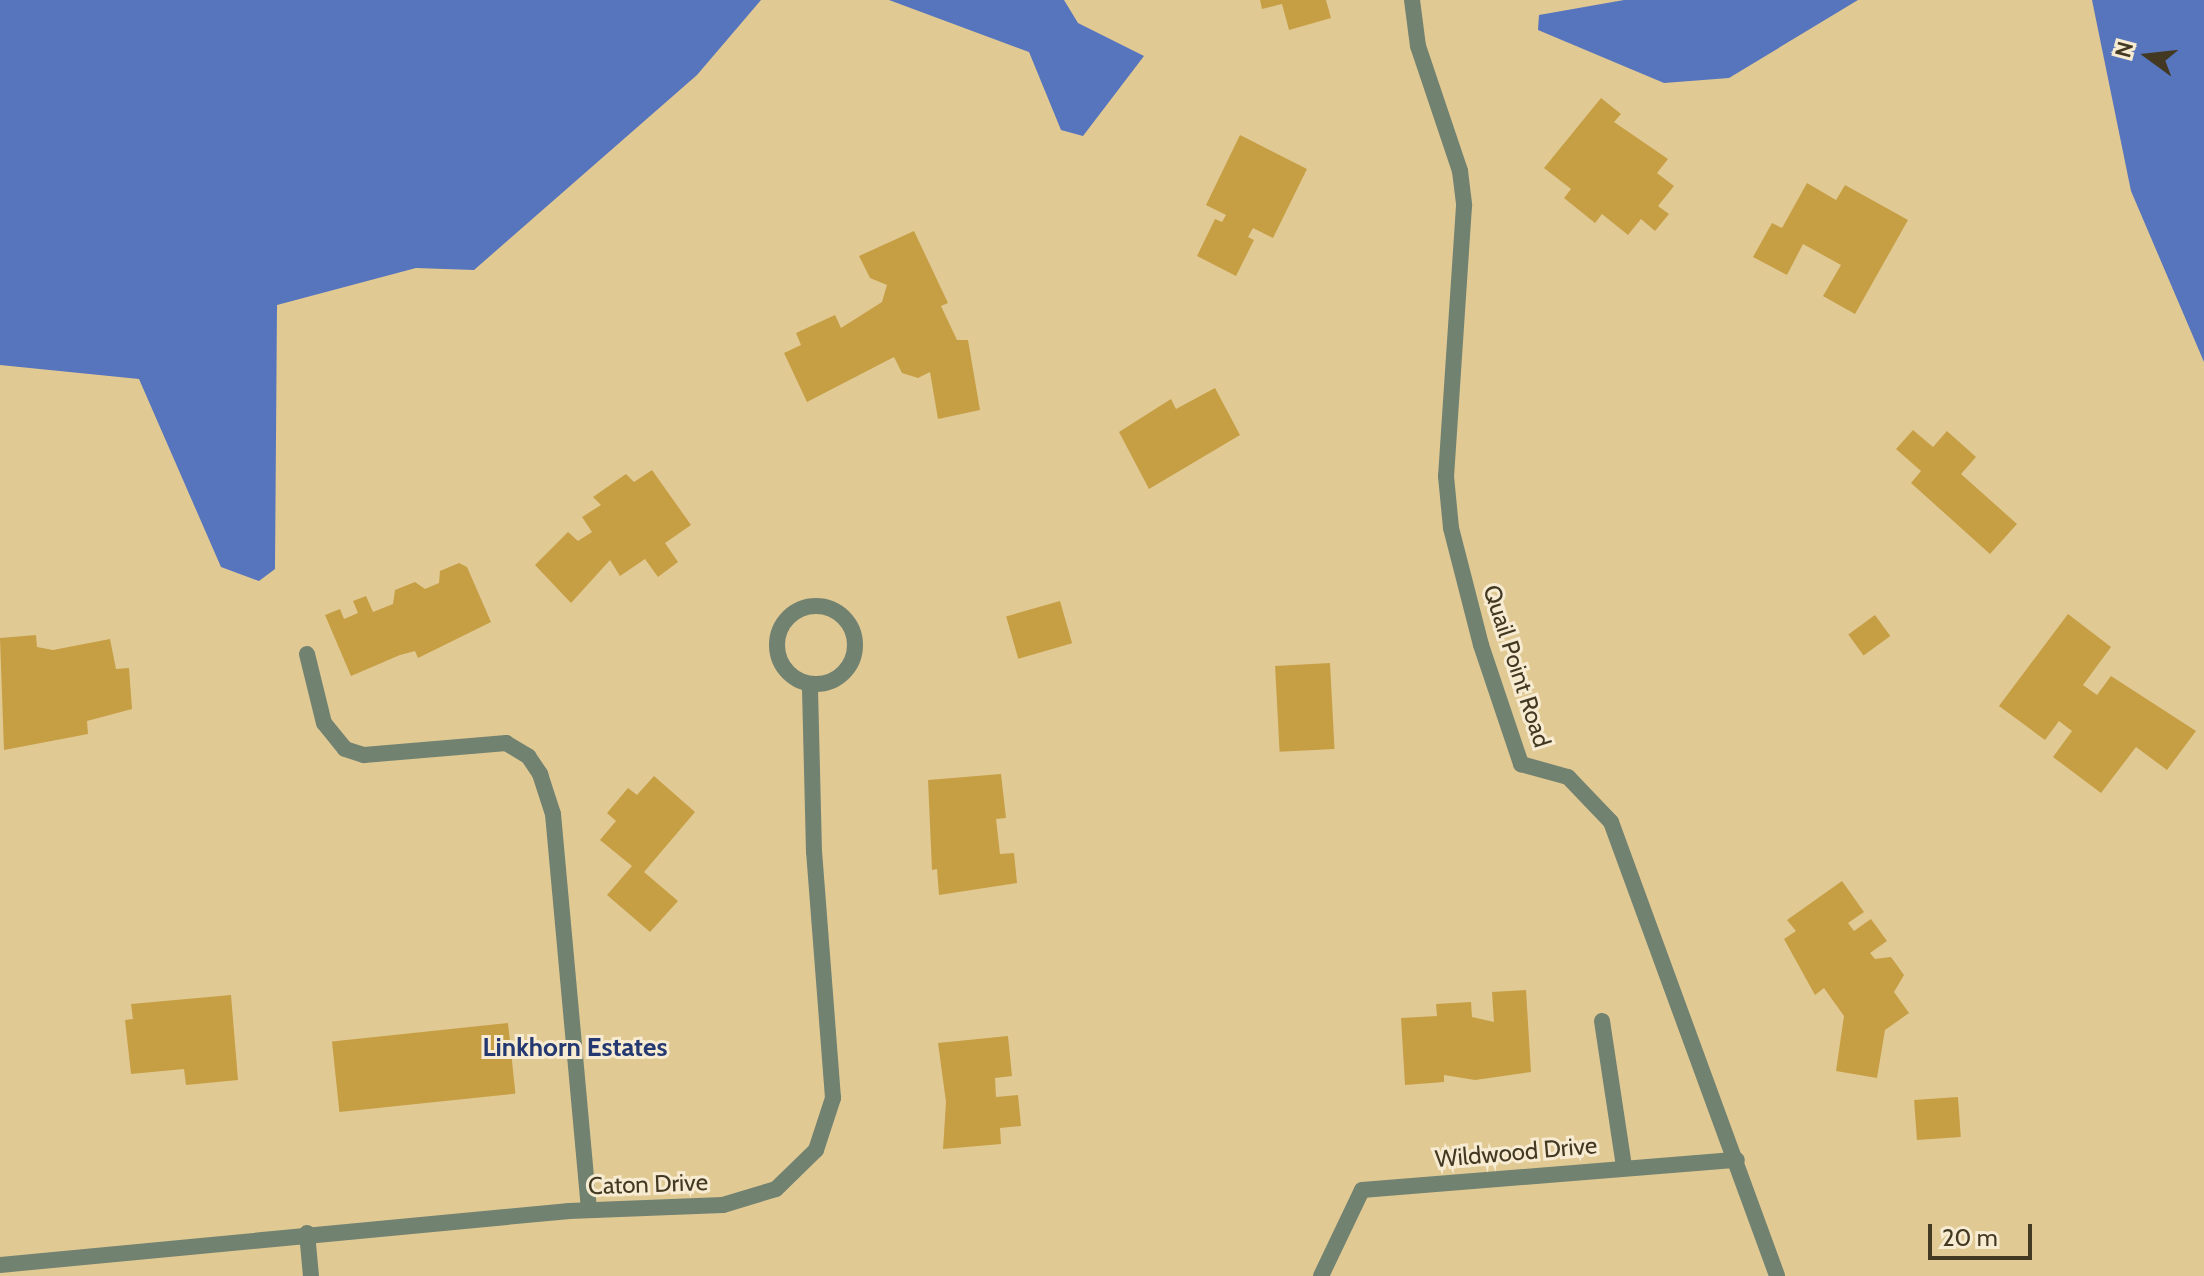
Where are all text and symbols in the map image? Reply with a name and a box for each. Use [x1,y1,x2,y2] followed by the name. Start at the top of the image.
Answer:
[2108,16,2188,96] north arrow
[2109,39,2139,61] text: N
[1477,581,1557,751] street label: Quail Point Road
[483,1032,667,1064] district label: Linkhorn Estates
[1434,1131,1598,1173] street label: Wildwood Drive
[588,1168,708,1200] street label: Caton Drive
[1932,1208,2036,1258] scale bar
[1942,1223,1998,1252] text: 20 m

